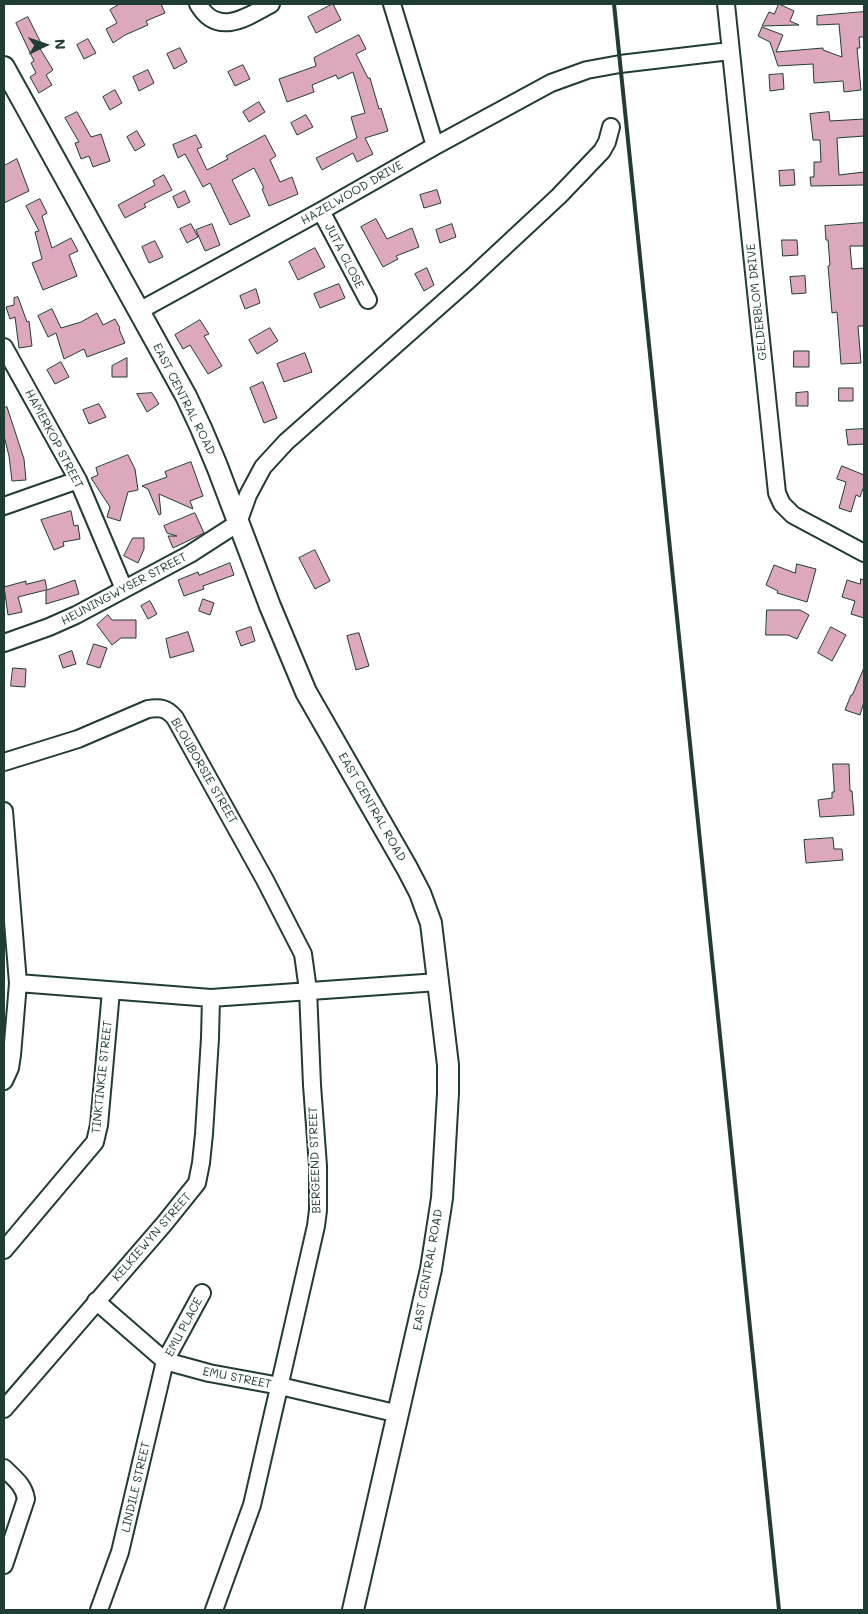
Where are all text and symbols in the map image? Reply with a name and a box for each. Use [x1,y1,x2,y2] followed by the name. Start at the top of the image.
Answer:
[20,20,70,70] north arrow
[51,38,70,50] text: N
[298,158,406,228] street label: HAZELWOOD DRIVE
[321,221,367,291] street label: JUTA CLOSE
[744,243,770,361] street label: GELDERBLOM DRIVE
[150,341,218,457] street label: EAST CENTRAL ROAD
[22,387,86,491] street label: HAMERKOP STREET
[59,550,189,628] street label: HEUNINGWYSER STREET
[168,715,240,827] street label: BLOUBORSIE STREET
[335,750,409,864] street label: EAST CENTRAL ROAD
[89,1020,115,1134] street label: TINKTINKIE STREET
[306,1106,324,1214] street label: BERGEEND STREET
[110,1190,194,1284] street label: KELKIEWYN STREET
[410,1208,446,1332] street label: EAST CENTRAL ROAD
[162,1295,206,1359] street label: EMU PLACE
[201,1364,273,1392] street label: EMU STREET
[119,1440,153,1534] street label: LINDILE STREET

